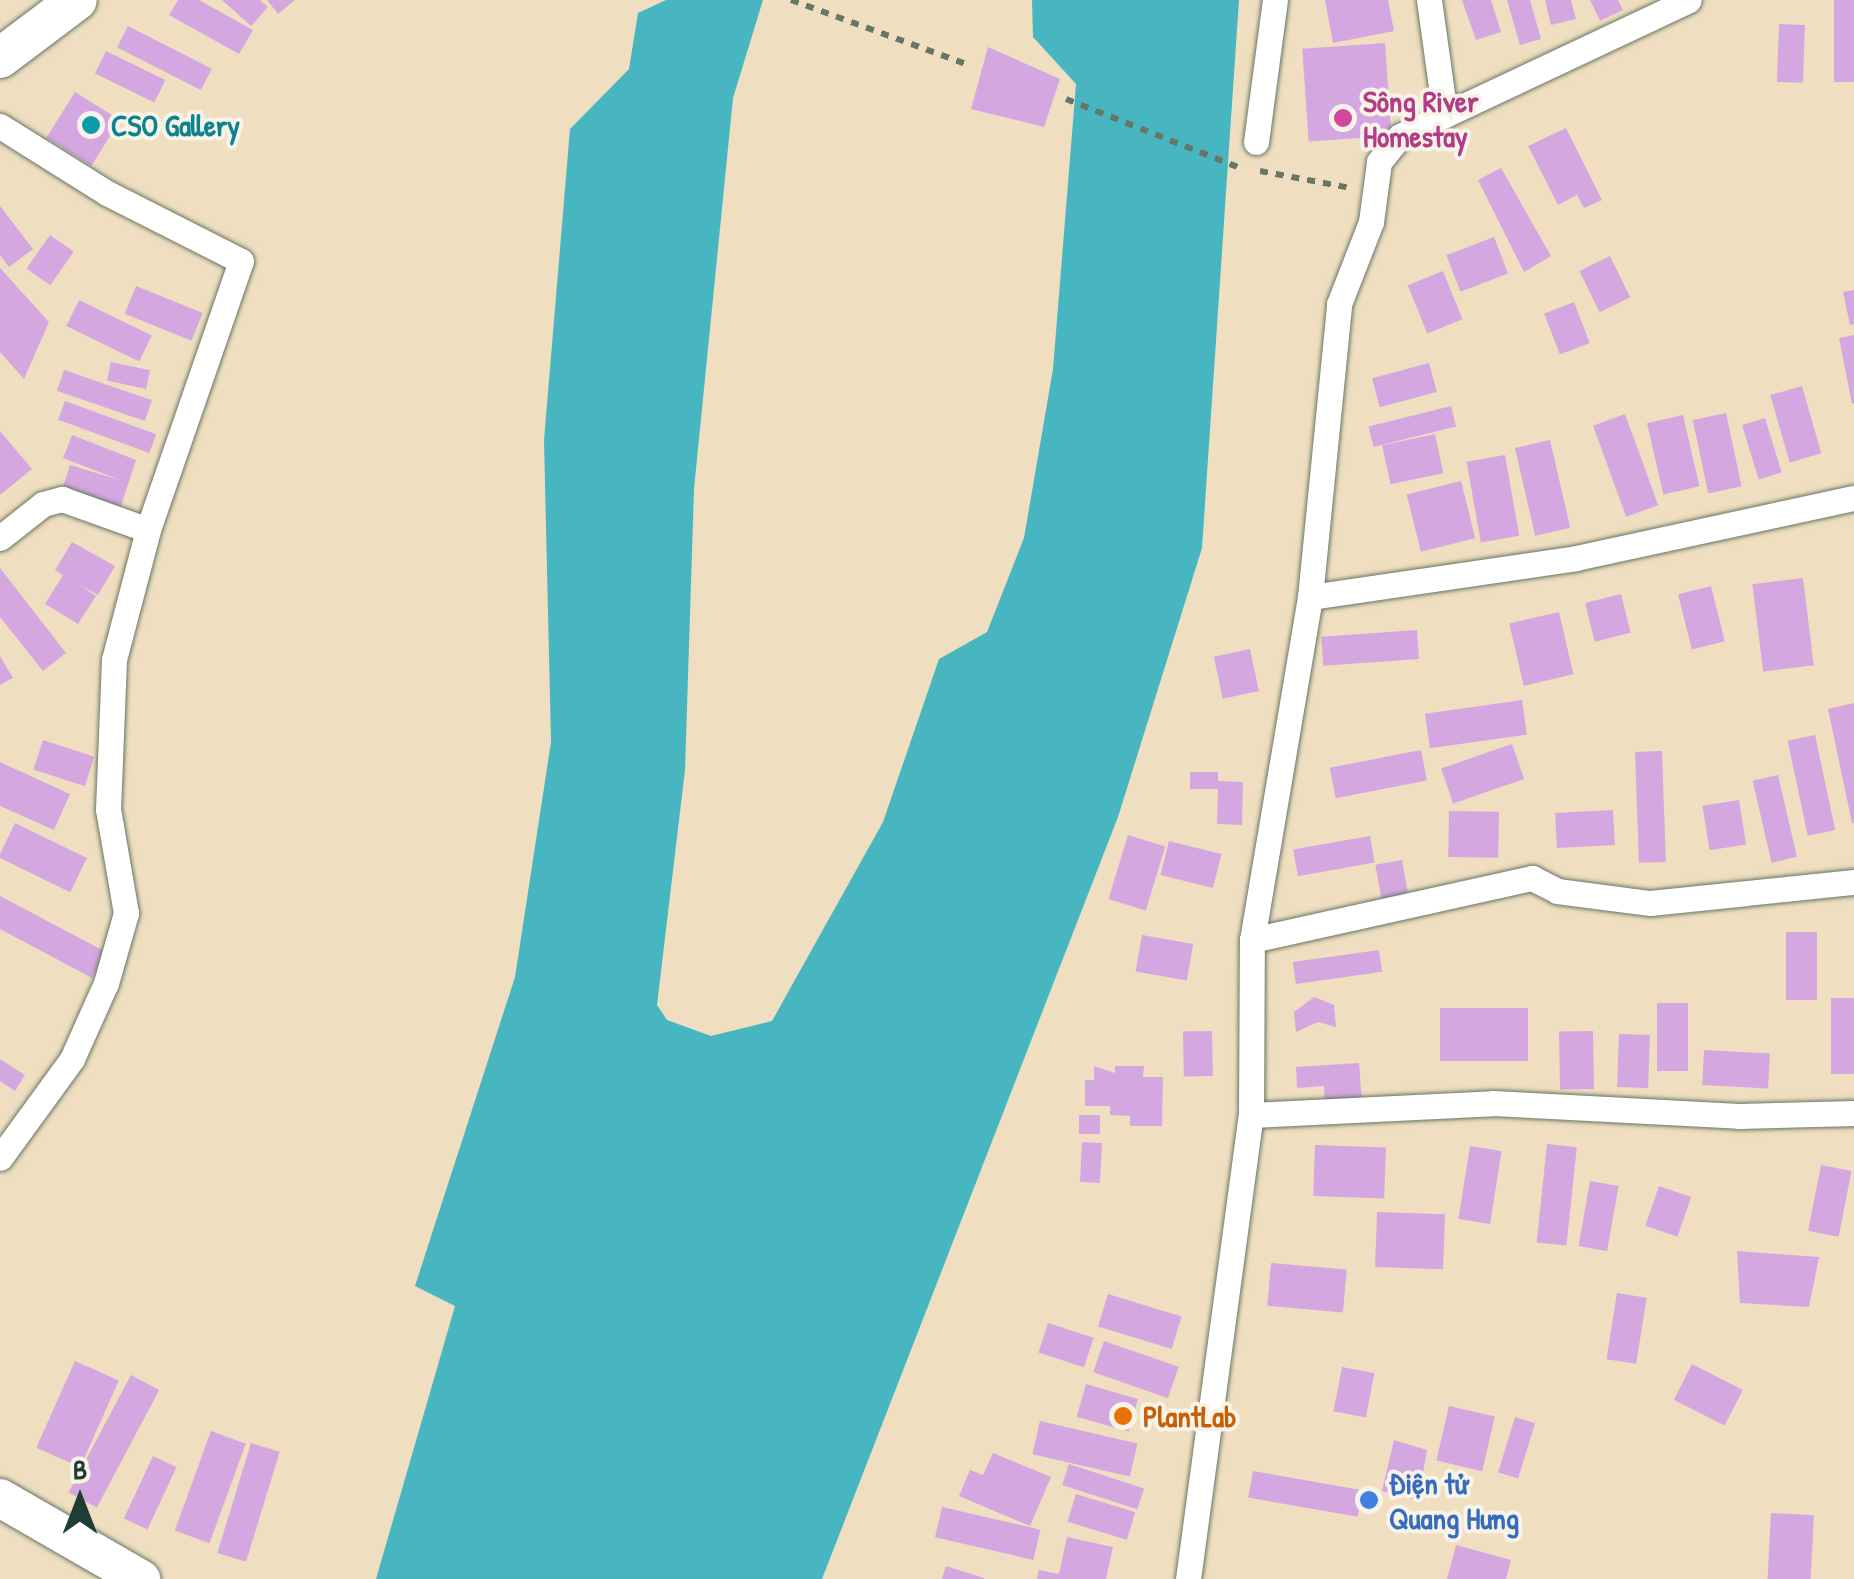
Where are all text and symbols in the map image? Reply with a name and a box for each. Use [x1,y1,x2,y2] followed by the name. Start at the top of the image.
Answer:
[1363,83,1478,154] place label: Sông River Homestay
[111,107,240,143] place label: CSO Gallery
[1332,107,1354,129] marker: Sông River Homestay
[80,114,102,136] marker: CSO Gallery
[1143,1398,1236,1434] place label: PlantLab
[1112,1405,1134,1427] marker: PlantLab
[30,1449,130,1549] north arrow
[73,1450,87,1488] text: B
[1389,1465,1519,1536] place label: Điện tử Quang Hưng
[1358,1489,1380,1511] marker: Điện tử Quang Hưng

